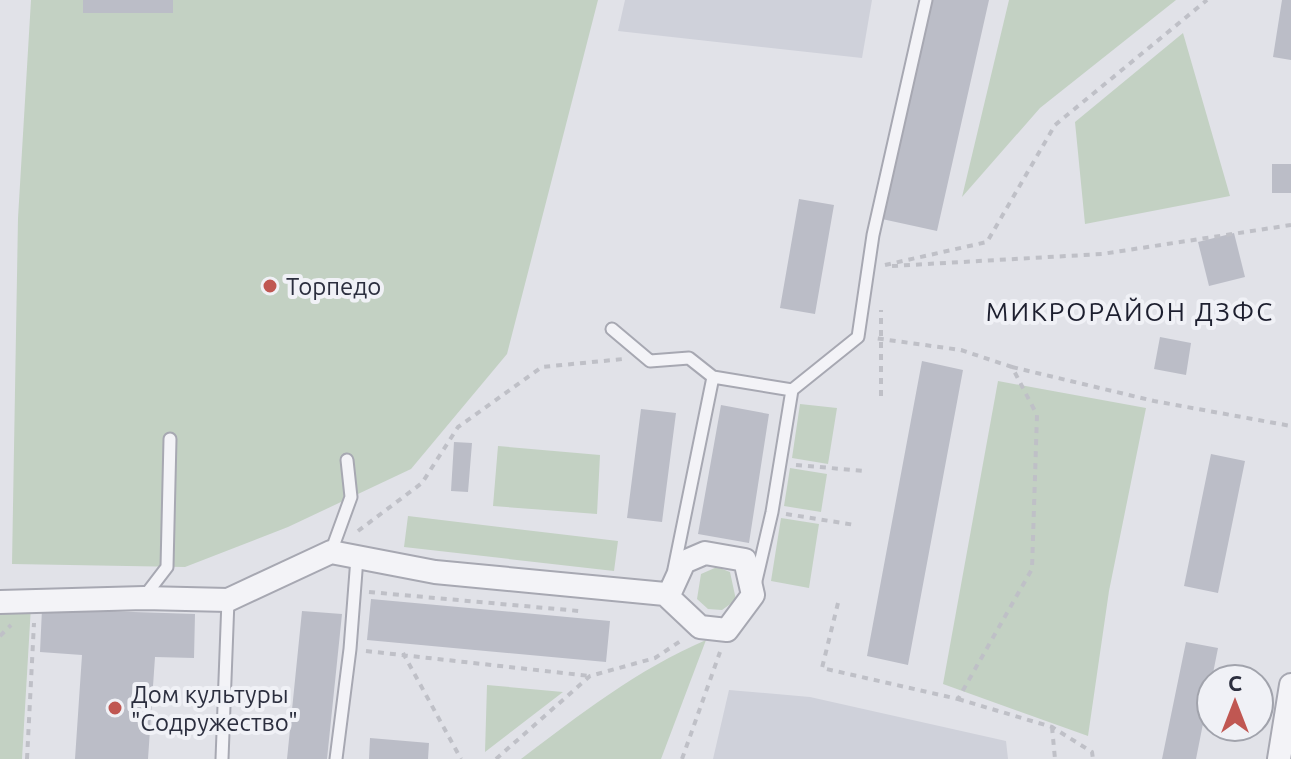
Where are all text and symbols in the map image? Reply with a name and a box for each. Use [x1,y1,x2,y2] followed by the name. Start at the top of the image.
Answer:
[286,273,381,300] place label: Торпедо
[261,277,279,295] marker: Торпедо
[986,297,1274,326] district label: МИКРОРАЙОН ДЗФС
[1195,663,1275,743] north arrow
[1228,670,1242,695] text: С
[131,681,298,736] place label: Дом культуры "Содружество"
[106,699,124,717] marker: Дом культуры "Содружество"

